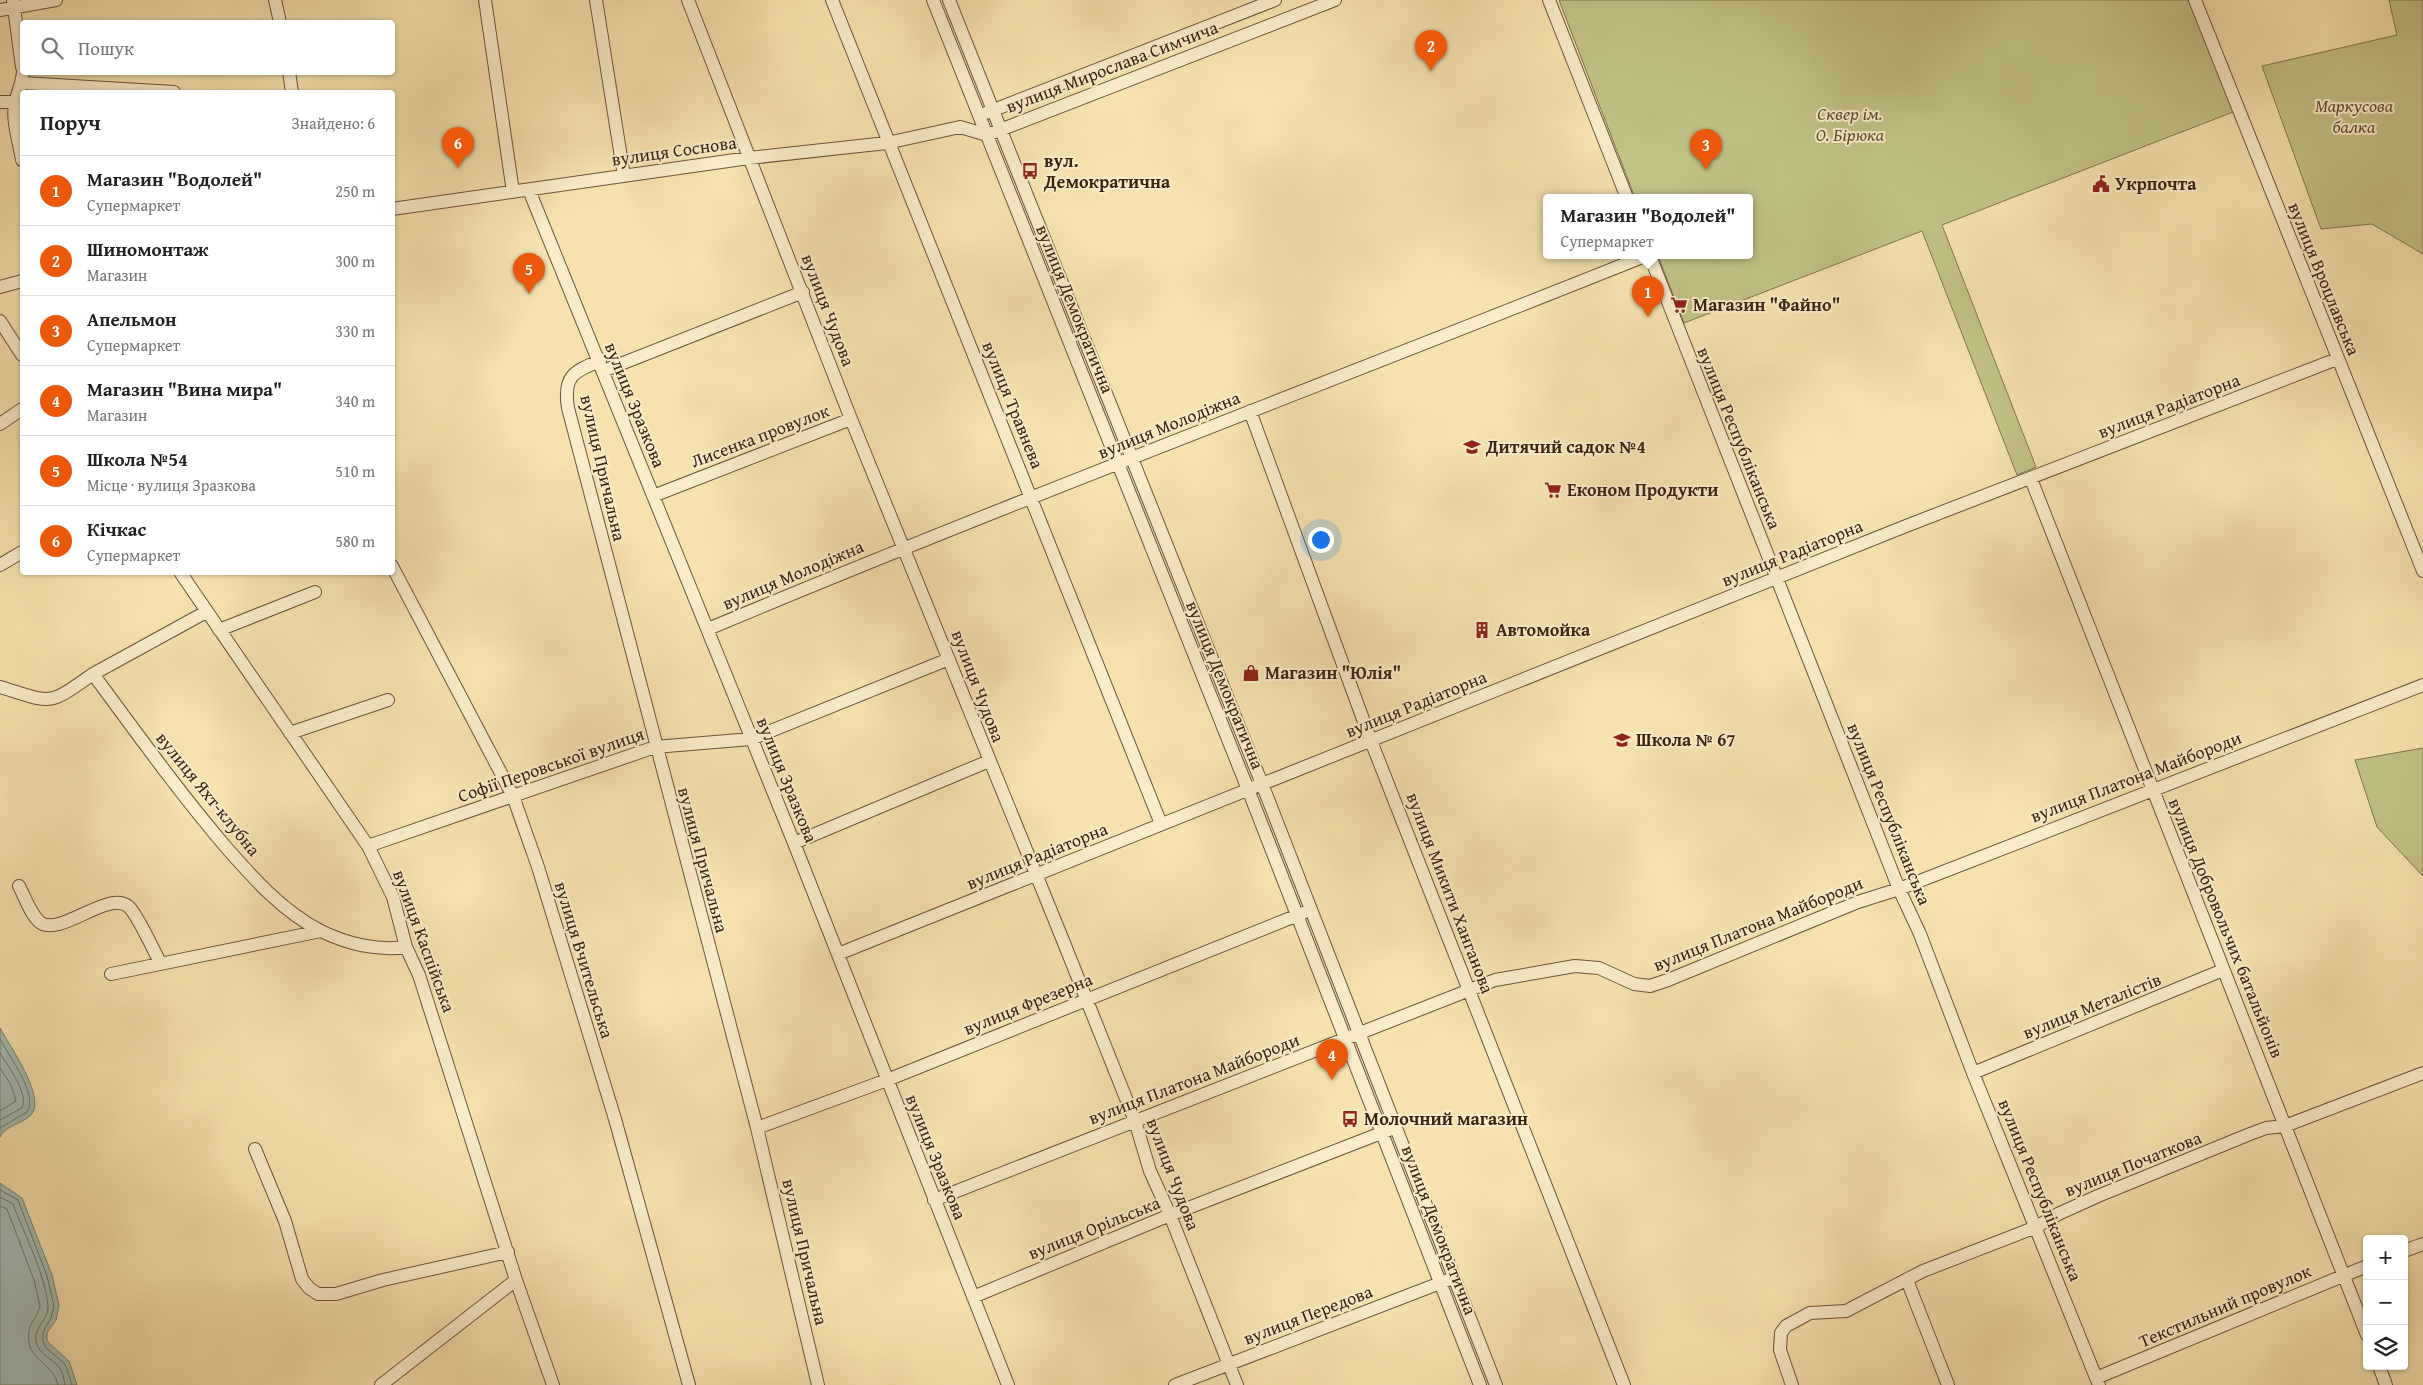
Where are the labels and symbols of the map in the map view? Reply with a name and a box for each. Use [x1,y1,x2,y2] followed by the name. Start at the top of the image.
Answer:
[1002,13,1222,120] street label: вулиця Мирослава Симчича
[1415,30,1447,71] pin: 2
[2315,92,2394,140] park label: Маркусова балка
[1816,100,1885,148] park label: Сквер ім. О. Бірюка
[442,127,474,168] pin: 6
[610,128,739,173] street label: вулиця Соснова
[1690,129,1722,170] pin: 3
[1043,147,1171,195] place label: вул. Демократична
[1020,161,1040,181] bus stop icon: вул. Демократична
[2115,170,2197,197] place label: Укрпочта
[2091,174,2111,194] public building icon: Укрпочта
[2281,198,2368,360] street label: вулиця Вроцлавська
[1029,220,1122,398] street label: вулиця Демократична
[795,250,862,370] street label: вулиця Чудова
[513,253,545,294] pin: 5
[1632,276,1664,317] pin: 1
[1693,291,1840,318] place label: Магазин "Файно"
[1669,295,1689,315] supermarket icon: Магазин "Файно"
[976,337,1051,473] street label: вулиця Травнева
[598,338,673,472] street label: вулиця Зразкова
[1691,343,1789,533] street label: вулиця Республіканська
[2094,366,2244,445] street label: вулиця Радіаторна
[1094,384,1244,465] street label: вулиця Молодіжна
[574,392,634,544] street label: вулиця Причальна
[687,396,834,474] street label: Лисенка провулок
[1485,433,1646,460] place label: Дитячий садок №4
[1462,437,1482,457] school or university icon: Дитячий садок №4
[1567,476,1718,503] place label: Економ Продукти
[1543,480,1563,500] supermarket icon: Економ Продукти
[1717,512,1867,593] street label: вулиця Радіаторна
[1308,527,1334,553] your location
[718,532,868,617] street label: вулиця Молодіжна
[1179,596,1272,774] street label: вулиця Демократична
[1496,616,1591,643] place label: Автомойка
[1472,620,1492,640] building icon: Автомойка
[945,626,1012,746] street label: вулиця Чудова
[1265,659,1401,686] place label: Магазин "Юлія"
[1241,663,1261,683] shop icon: Магазин "Юлія"
[1341,663,1491,744] street label: вулиця Радіаторна
[750,713,825,847] street label: вулиця Зразкова
[1841,719,1939,909] street label: вулиця Республіканська
[454,720,648,809] street label: Софії Перовської вулиця
[2026,724,2245,829] street label: вулиця Платона Майбороди
[150,726,267,862] street label: вулиця Яхт-клубна
[1636,726,1736,753] place label: Школа № 67
[1612,730,1632,750] school or university icon: Школа № 67
[671,784,736,936] street label: вулиця Причальна
[1400,788,1501,998] street label: вулиця Микити Ханганова
[2162,794,2291,1062] street label: вулиця Добровольчих батальйонів
[962,815,1112,896] street label: вулиця Радіаторна
[386,866,463,1016] street label: вулиця Каспійська
[1649,869,1867,978] street label: вулиця Платона Майбороди
[548,878,621,1042] street label: вулиця Вчительська
[959,965,1097,1042] street label: вулиця Фрезерна
[2019,965,2165,1046] street label: вулиця Металістів
[1084,1026,1303,1131] street label: вулиця Платона Майбороди
[1316,1039,1348,1080] pin: 4
[899,1090,974,1224] street label: вулиця Зразкова
[1992,1095,2090,1285] street label: вулиця Республіканська
[1364,1105,1528,1132] place label: Молочний магазин
[1340,1109,1360,1129] bus stop icon: Молочний магазин
[1140,1114,1207,1234] street label: вулиця Чудова
[2060,1124,2206,1203] street label: вулиця Початкова
[1395,1141,1484,1319] street label: вулиця Демократична
[776,1176,836,1328] street label: вулиця Причальна
[1024,1189,1164,1266] street label: вулиця Орільська
[2134,1257,2316,1354] street label: Текстильний провулок
[1239,1277,1377,1352] street label: вулиця Передова

